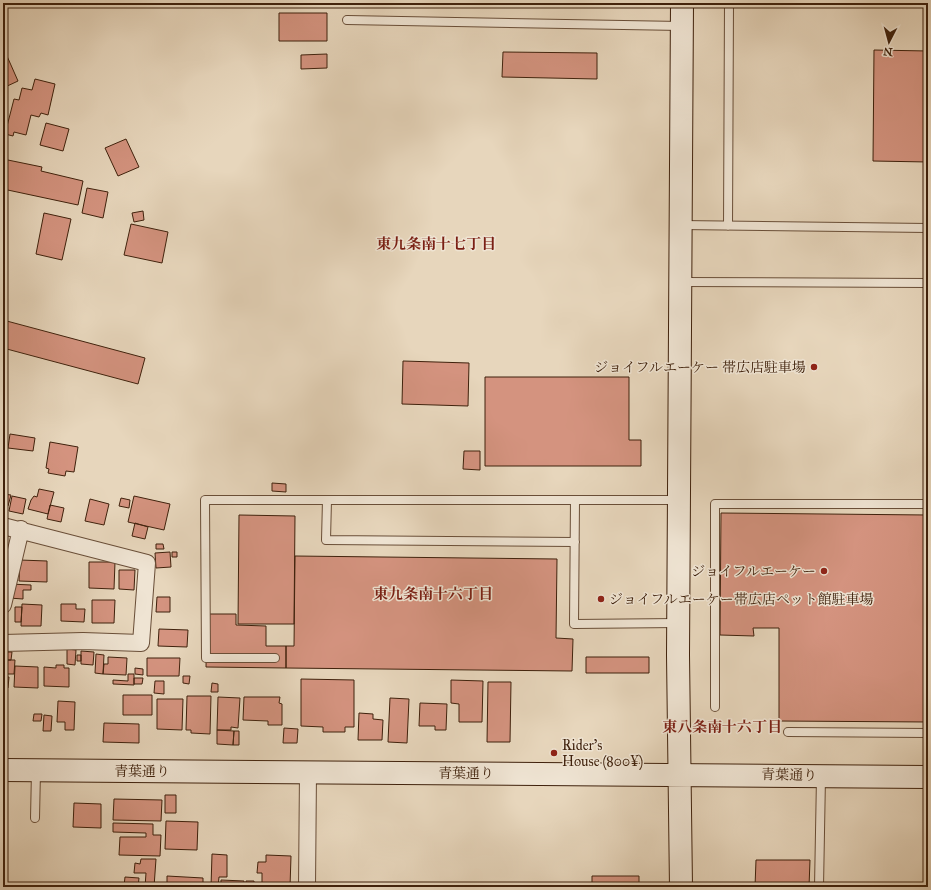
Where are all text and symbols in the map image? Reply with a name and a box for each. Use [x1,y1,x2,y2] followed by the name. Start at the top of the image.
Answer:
[869,22,909,62] north arrow
[882,44,893,58] text: N
[376,235,496,253] district label: 東九条南十七丁目
[594,359,806,376] place label: ジョイフルエーケー 帯広店駐車場
[809,362,819,372] marker: ジョイフルエーケー 帯広店駐車場
[691,563,816,580] place label: ジョイフルエーケー
[819,566,829,576] marker: ジョイフルエーケー
[373,585,493,603] district label: 東九条南十六丁目
[609,591,874,608] place label: ジョイフルエーケー帯広店ペット館駐車場
[596,594,606,604] marker: ジョイフルエーケー帯広店ペット館駐車場
[662,718,782,736] district label: 東八条南十六丁目
[562,737,643,771] place label: Rider’s House (800¥)
[549,748,559,758] marker: Rider’s House (800¥)
[114,763,170,780] street label: 青葉通り
[438,765,494,782] street label: 青葉通り
[761,766,817,784] street label: 青葉通り

